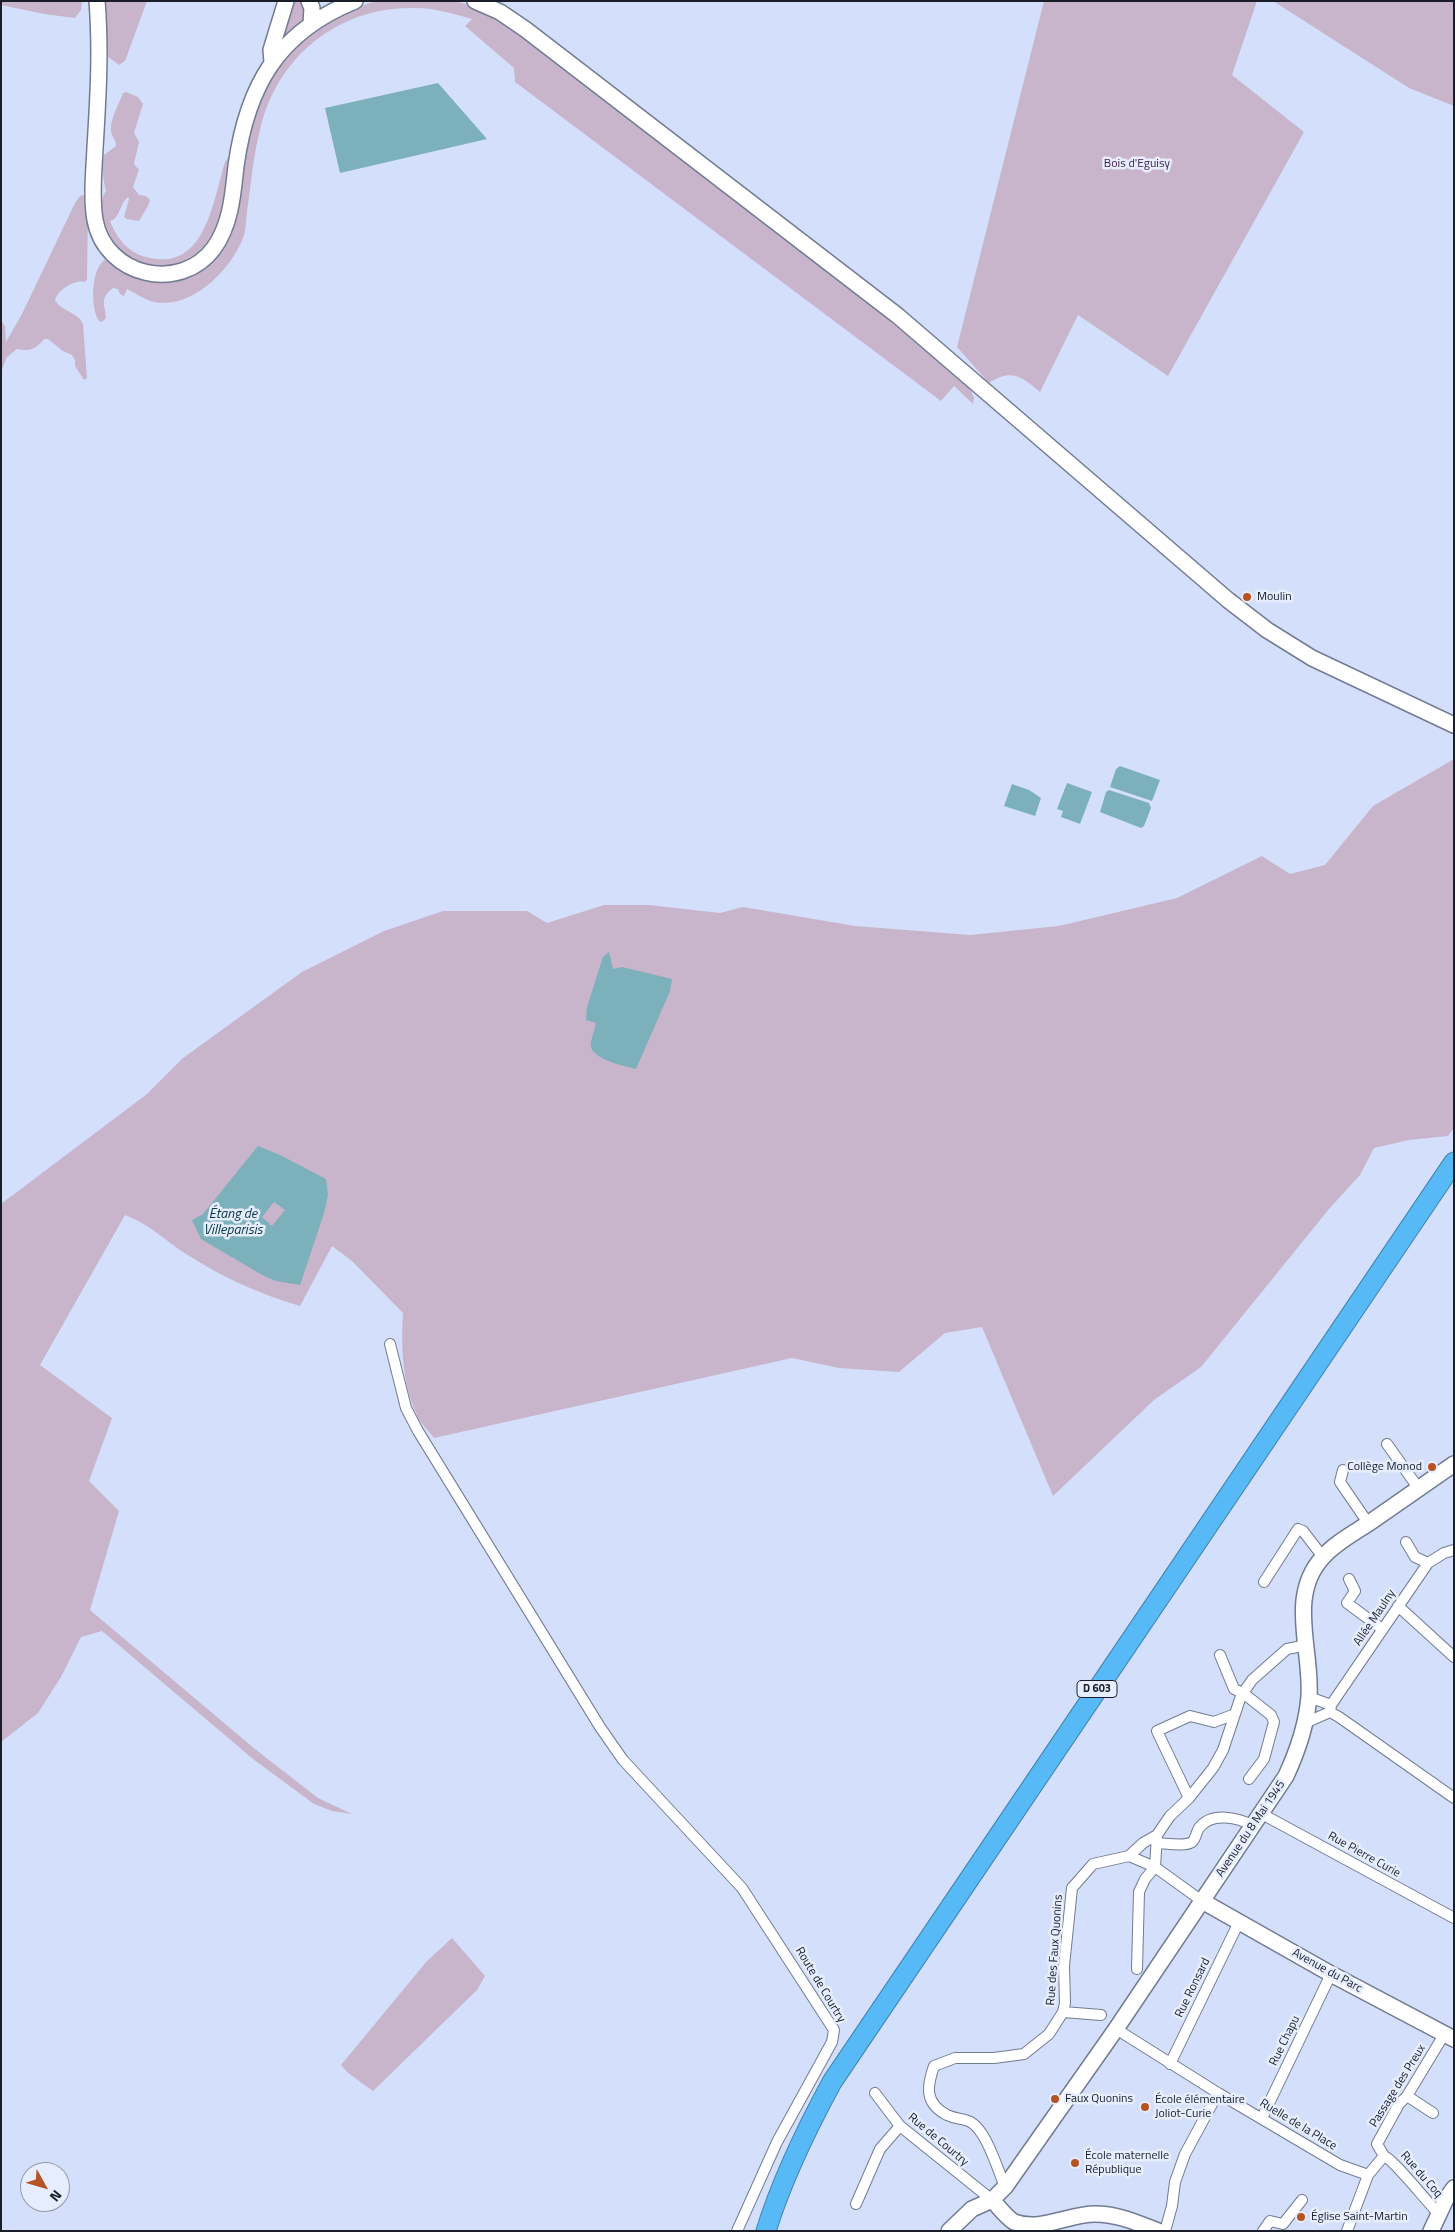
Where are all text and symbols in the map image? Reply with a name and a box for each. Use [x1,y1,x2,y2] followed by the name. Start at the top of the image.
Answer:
[1104,157,1170,171] park label: Bois d'Eguisy
[1257,590,1292,604] place label: Moulin
[1241,591,1253,603] marker: Moulin
[203,1207,263,1240] water label: Étang de Villeparisis
[1347,1460,1422,1474] place label: Collège Monod
[1426,1461,1438,1473] marker: Collège Monod
[1351,1587,1399,1649] street label: Allée Maulny
[1077,1680,1117,1698] road number: D 603
[1213,1778,1289,1880] street label: Avenue du 8 Mai 1945
[1325,1829,1403,1881] street label: Rue Pierre Curie
[1044,1894,1066,2006] street label: Rue des Faux Quonins
[792,1945,848,2025] street label: Route de Courtry
[1289,1946,1365,1996] street label: Avenue du Parc
[1172,1956,1214,2020] street label: Rue Ronsard
[1267,2014,1303,2068] street label: Rue Chapu
[1367,2042,1429,2130] street label: Passage des Preux
[1065,2092,1133,2106] place label: Faux Quonins
[1049,2093,1061,2105] marker: Faux Quonins
[1155,2093,1245,2121] place label: École élémentaire Joliot-Curie
[1257,2096,1339,2154] street label: Ruelle de la Place
[1139,2101,1151,2113] marker: École élémentaire Joliot-Curie
[905,2110,971,2170] street label: Rue de Courtry
[1085,2149,1169,2177] place label: École maternelle République
[1397,2149,1445,2201] street label: Rue du Coq
[1069,2157,1081,2169] marker: École maternelle République
[20,2162,70,2212] north arrow
[45,2186,67,2206] text: N
[1311,2210,1408,2224] place label: Église Saint-Martin
[1295,2211,1307,2223] marker: Église Saint-Martin

